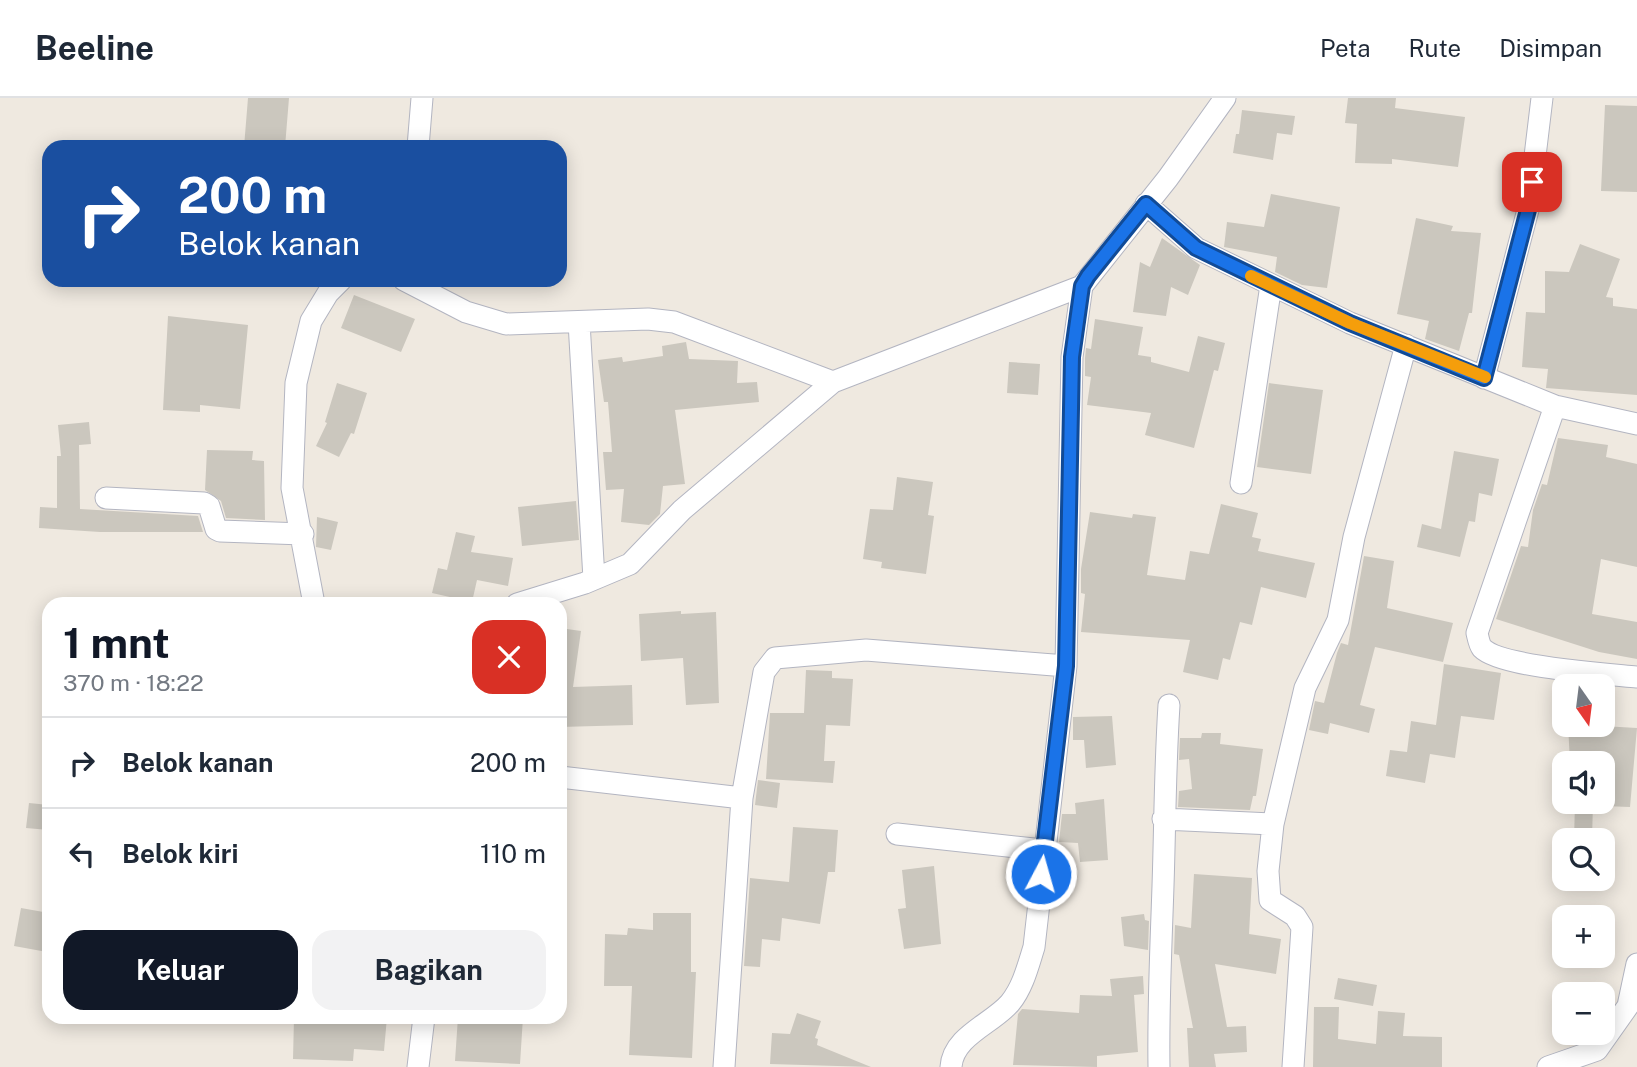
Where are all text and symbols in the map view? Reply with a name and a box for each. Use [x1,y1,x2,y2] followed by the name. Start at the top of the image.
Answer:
[35,29,154,67] text: Beeline
[1320,34,1371,62] text: Peta
[1409,34,1461,62] text: Rute
[1499,34,1602,62] text: Disimpan
[1502,152,1562,212] pin
[1513,163,1551,201] icon: arrive
[178,166,327,224] text: 200 m
[63,168,154,259] icon: right
[178,225,360,262] text: Belok kanan
[63,618,170,667] text: 1 mnt
[472,620,546,694] button: close
[63,669,204,696] text: 370 m · 18:22
[1552,674,1615,737] north arrow
[1552,674,1615,1045] map controls
[63,744,101,782] icon: right
[122,747,273,778] text: Belok kanan
[470,747,546,778] text: 200 m
[1552,751,1615,814] button: sound
[1552,828,1615,891] button: search
[63,835,101,873] icon: left
[1004,837,1078,911] position arrow
[122,838,238,869] text: Belok kiri
[480,838,546,869] text: 110 m
[1552,905,1615,968] button: +
[63,930,298,1010] button: Keluar
[312,930,546,1010] button: Bagikan
[1552,982,1615,1045] button: −

